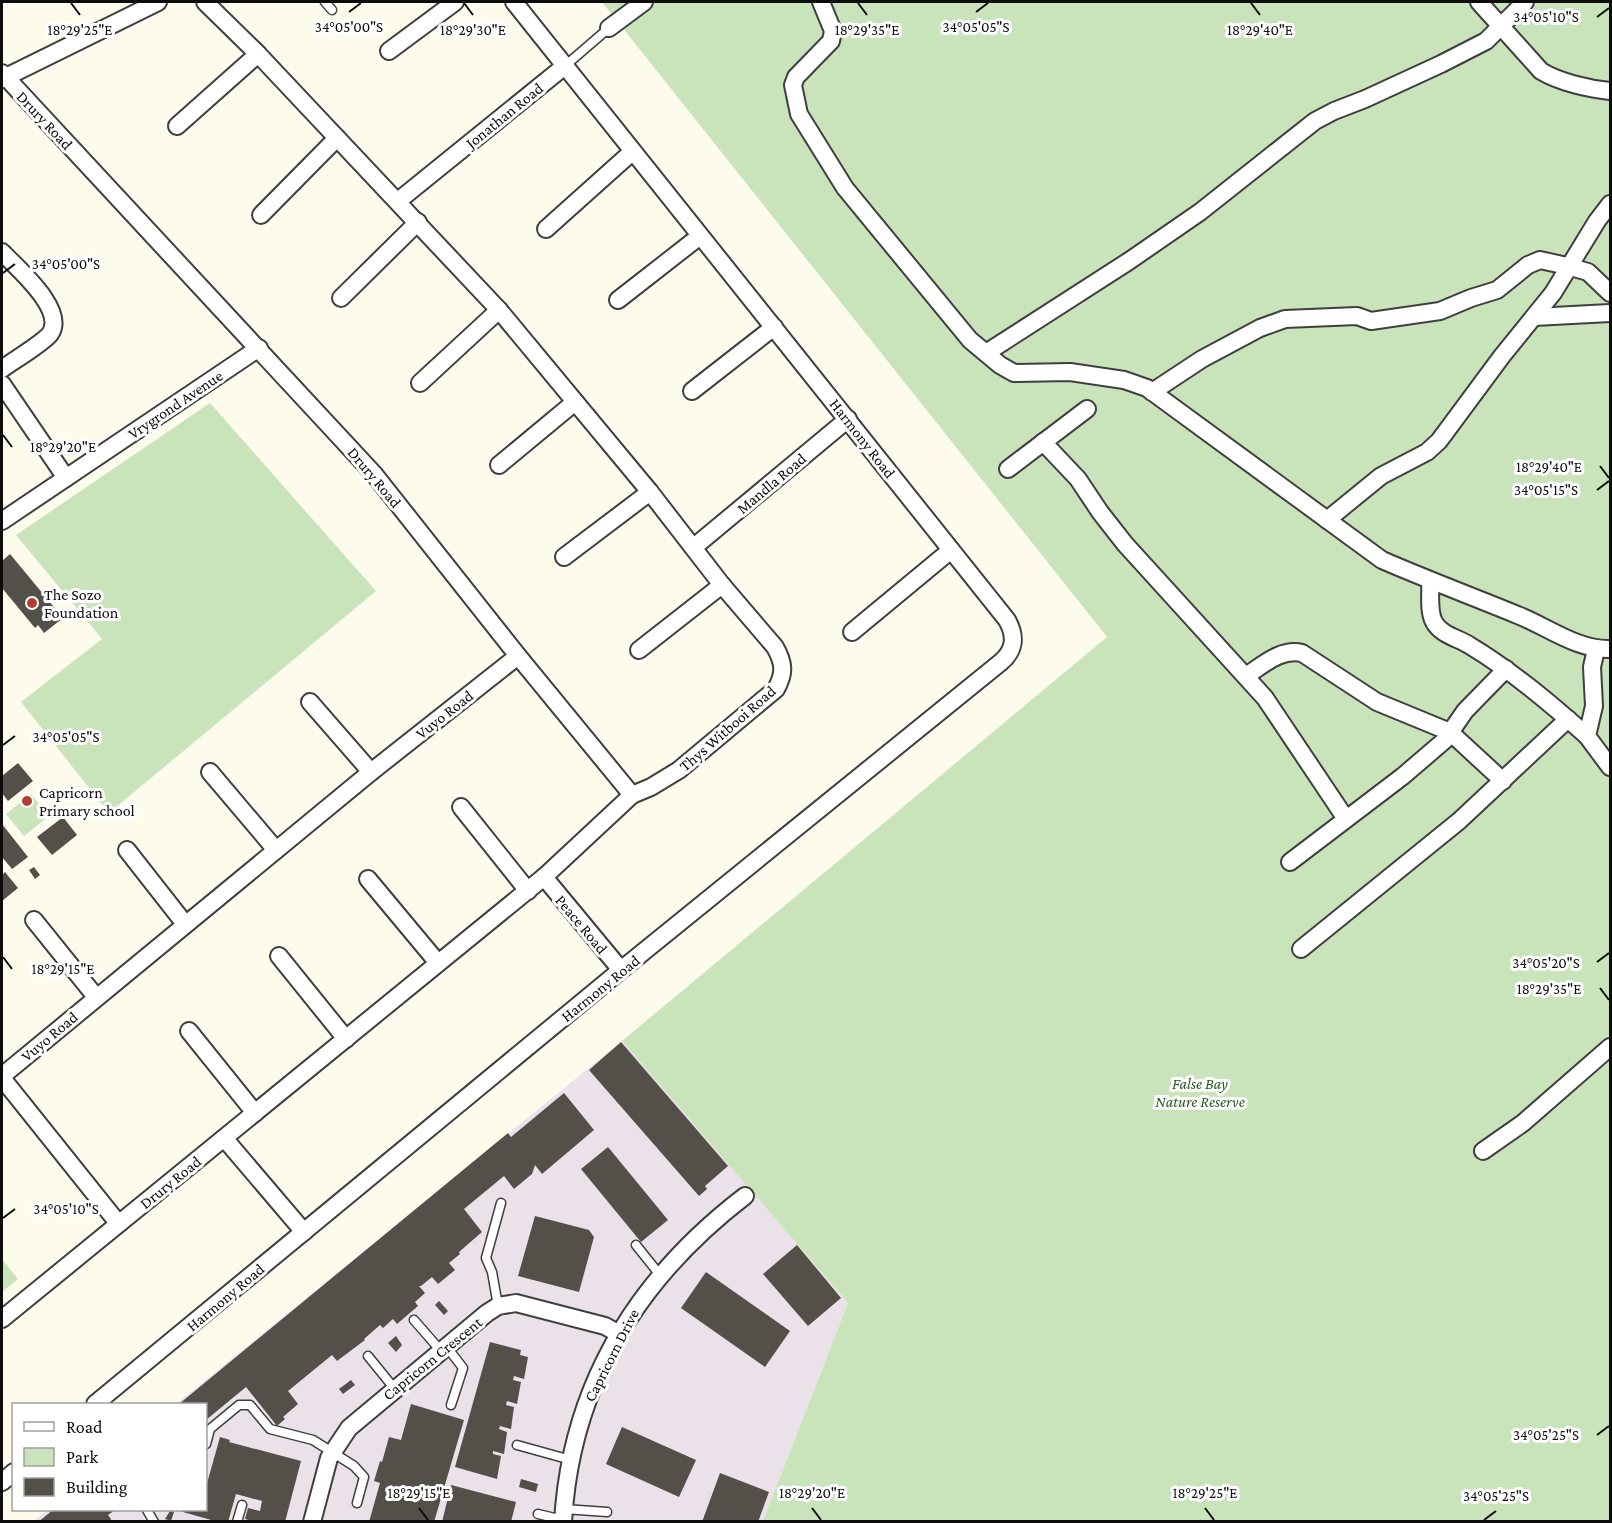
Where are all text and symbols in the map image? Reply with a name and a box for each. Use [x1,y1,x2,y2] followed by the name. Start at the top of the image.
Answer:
[1513,9,1579,25] text: 34°05'10"S
[315,19,383,35] text: 34°05'00"S
[942,19,1010,35] text: 34°05'05"S
[48,22,112,38] text: 18°29'25"E
[440,22,506,38] text: 18°29'30"E
[835,22,899,38] text: 18°29'35"E
[1227,22,1293,38] text: 18°29'40"E
[461,79,547,154] street label: Jonathan Road
[13,88,76,154] street label: Drury Road
[32,256,100,272] text: 34°05'00"S
[125,367,226,443] street label: Vrygrond Avenue
[826,395,899,482] street label: Harmony Road
[30,439,96,455] text: 18°29'20"E
[344,444,405,512] street label: Drury Road
[733,449,810,517] street label: Mandla Road
[1516,459,1582,475] text: 18°29'40"E
[1514,482,1578,498] text: 34°05'15"S
[44,586,119,621] place label: The Sozo Foundation
[25,596,39,610] marker: The Sozo Foundation
[676,682,780,775] street label: Thys Witbooi Road
[412,686,477,743] street label: Vuyo Road
[32,729,100,745] text: 34°05'05"S
[39,784,135,820] place label: Capricorn Primary school
[20,794,34,808] marker: Capricorn Primary school
[552,892,611,957] street label: Peace Road
[558,951,644,1026] street label: Harmony Road
[1512,955,1580,971] text: 34°05'20"S
[32,961,94,977] text: 18°29'15"E
[1517,981,1581,997] text: 18°29'35"E
[18,1008,82,1066] street label: Vuyo Road
[1155,1075,1245,1110] park label: False Bay Nature Reserve
[136,1152,205,1213] street label: Drury Road
[33,1201,99,1217] text: 34°05'10"S
[183,1260,269,1335] street label: Harmony Road
[581,1306,643,1405] street label: Capricorn Drive
[379,1313,486,1404] street label: Capricorn Crescent
[12,1403,207,1511] legend
[66,1417,103,1437] text: Road
[1513,1427,1579,1443] text: 34°05'25"S
[66,1447,98,1467] text: Park
[66,1477,128,1497] text: Building
[388,1485,450,1501] text: 18°29'15"E
[779,1485,845,1501] text: 18°29'20"E
[1173,1485,1237,1501] text: 18°29'25"E
[1463,1488,1529,1504] text: 34°05'25"S

